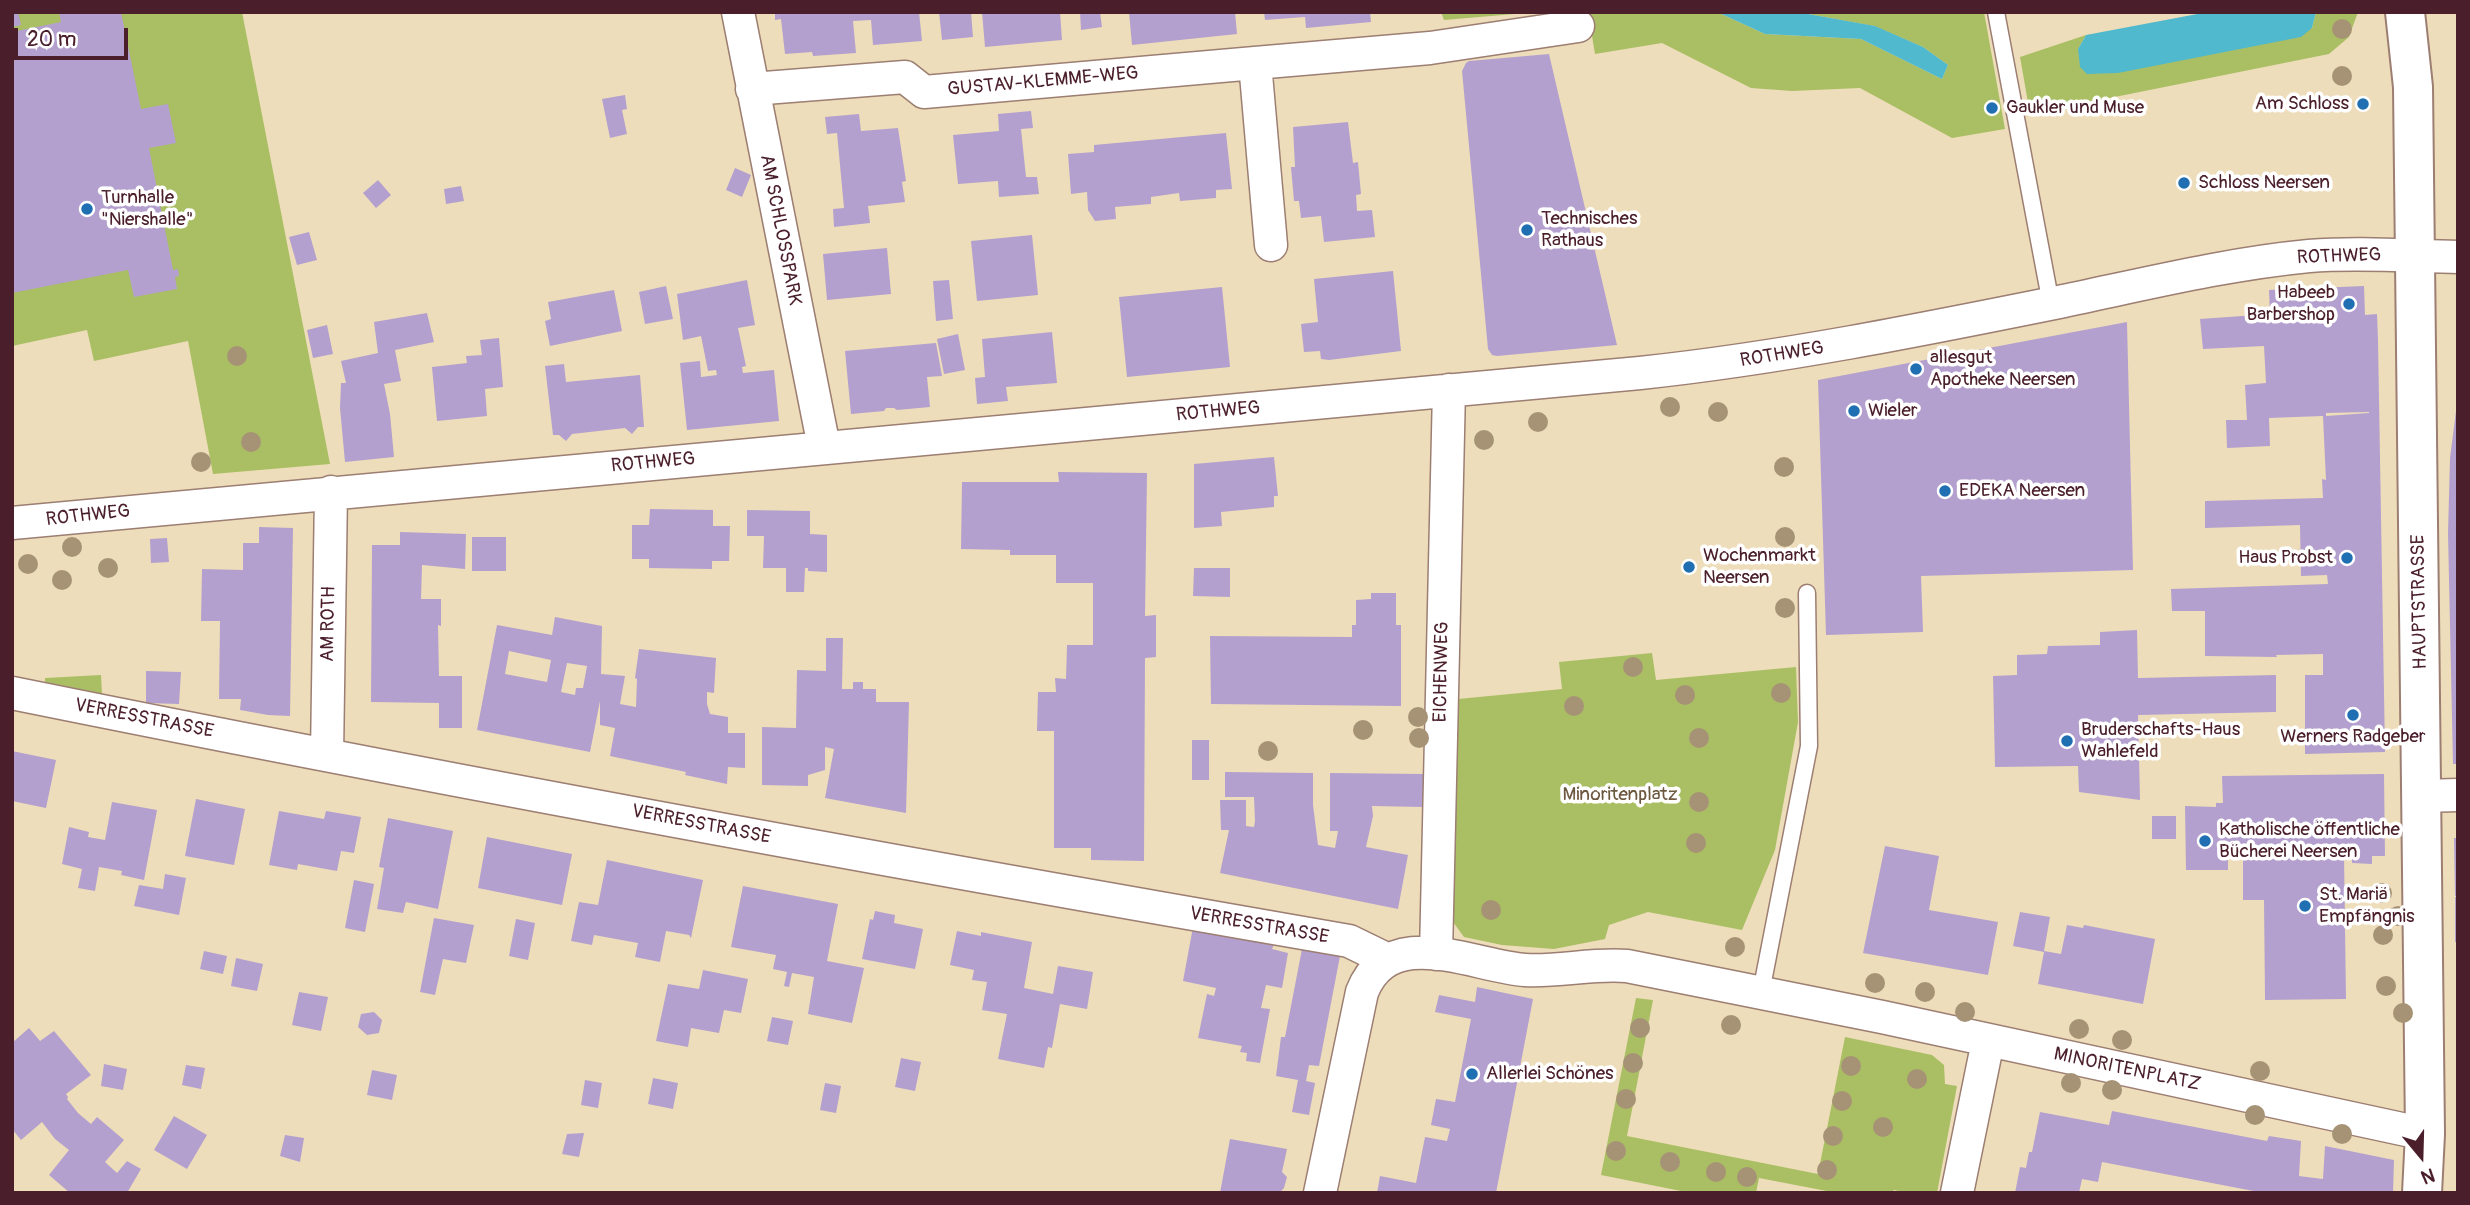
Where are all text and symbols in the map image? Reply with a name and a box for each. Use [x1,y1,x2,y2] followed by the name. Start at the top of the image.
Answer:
[18,14,131,58] scale bar
[27,26,76,53] text: 20 m
[947,62,1139,102] street label: GUSTAV-KLEMME-WEG
[2255,93,2349,115] place label: Am Schloss
[2355,96,2371,112] marker: Am Schloss
[2006,97,2144,119] place label: Gaukler und Muse
[1984,100,2000,116] marker: Gaukler und Muse
[754,153,806,307] street label: AM SCHLOSSPARK
[2198,172,2330,194] place label: Schloss Neersen
[2176,175,2192,191] marker: Schloss Neersen
[101,187,193,231] place label: Turnhalle "Niershalle"
[79,201,95,217] marker: Turnhalle "Niershalle"
[1541,208,1637,252] place label: Technisches Rathaus
[1519,222,1535,238] marker: Technisches Rathaus
[2296,244,2382,270] street label: ROTHWEG
[2246,282,2335,326] place label: Habeeb Barbershop
[2341,296,2357,312] marker: Habeeb Barbershop
[1739,337,1825,373] street label: ROTHWEG
[1930,347,2075,391] place label: allesgut Apotheke Neersen
[1908,361,1924,377] marker: allesgut Apotheke Neersen
[1175,397,1261,427] street label: ROTHWEG
[1868,400,1918,422] place label: Wieler
[1846,403,1862,419] marker: Wieler
[610,448,696,478] street label: ROTHWEG
[1959,480,2085,502] place label: EDEKA Neersen
[1937,483,1953,499] marker: EDEKA Neersen
[45,500,131,532] street label: ROTHWEG
[2407,534,2433,670] street label: HAUPTSTRASSE
[1703,545,1816,589] place label: Wochenmarkt Neersen
[2238,547,2333,569] place label: Haus Probst
[2339,550,2355,566] marker: Haus Probst
[1681,559,1697,575] marker: Wochenmarkt Neersen
[317,586,341,662] street label: AM ROTH
[1430,621,1454,723] street label: EICHENWEG
[73,694,215,744] street label: VERRESSTRASSE
[2345,707,2361,723] marker: Werners Radgeber
[2081,719,2240,763] place label: Bruderschafts-Haus Wahlefeld
[2280,726,2426,748] place label: Werners Radgeber
[2059,733,2075,749] marker: Bruderschafts-Haus Wahlefeld
[1562,784,1678,806] park label: Minoritenplatz
[630,800,772,850] street label: VERRESSTRASSE
[2219,819,2400,863] place label: Katholische öffentliche Bücherei Neersen
[2197,833,2213,849] marker: Katholische öffentliche Bücherei Neersen
[2319,884,2414,928] place label: St. Mariä Empfängnis
[2297,898,2313,914] marker: St. Mariä Empfängnis
[1187,903,1331,949] street label: VERRESSTRASSE
[2052,1043,2202,1097] street label: MINORITENPLATZ
[1486,1063,1614,1085] place label: Allerlei Schönes
[1464,1066,1480,1082] marker: Allerlei Schönes
[2386,1121,2456,1191] north arrow
[2418,1162,2438,1189] text: N

